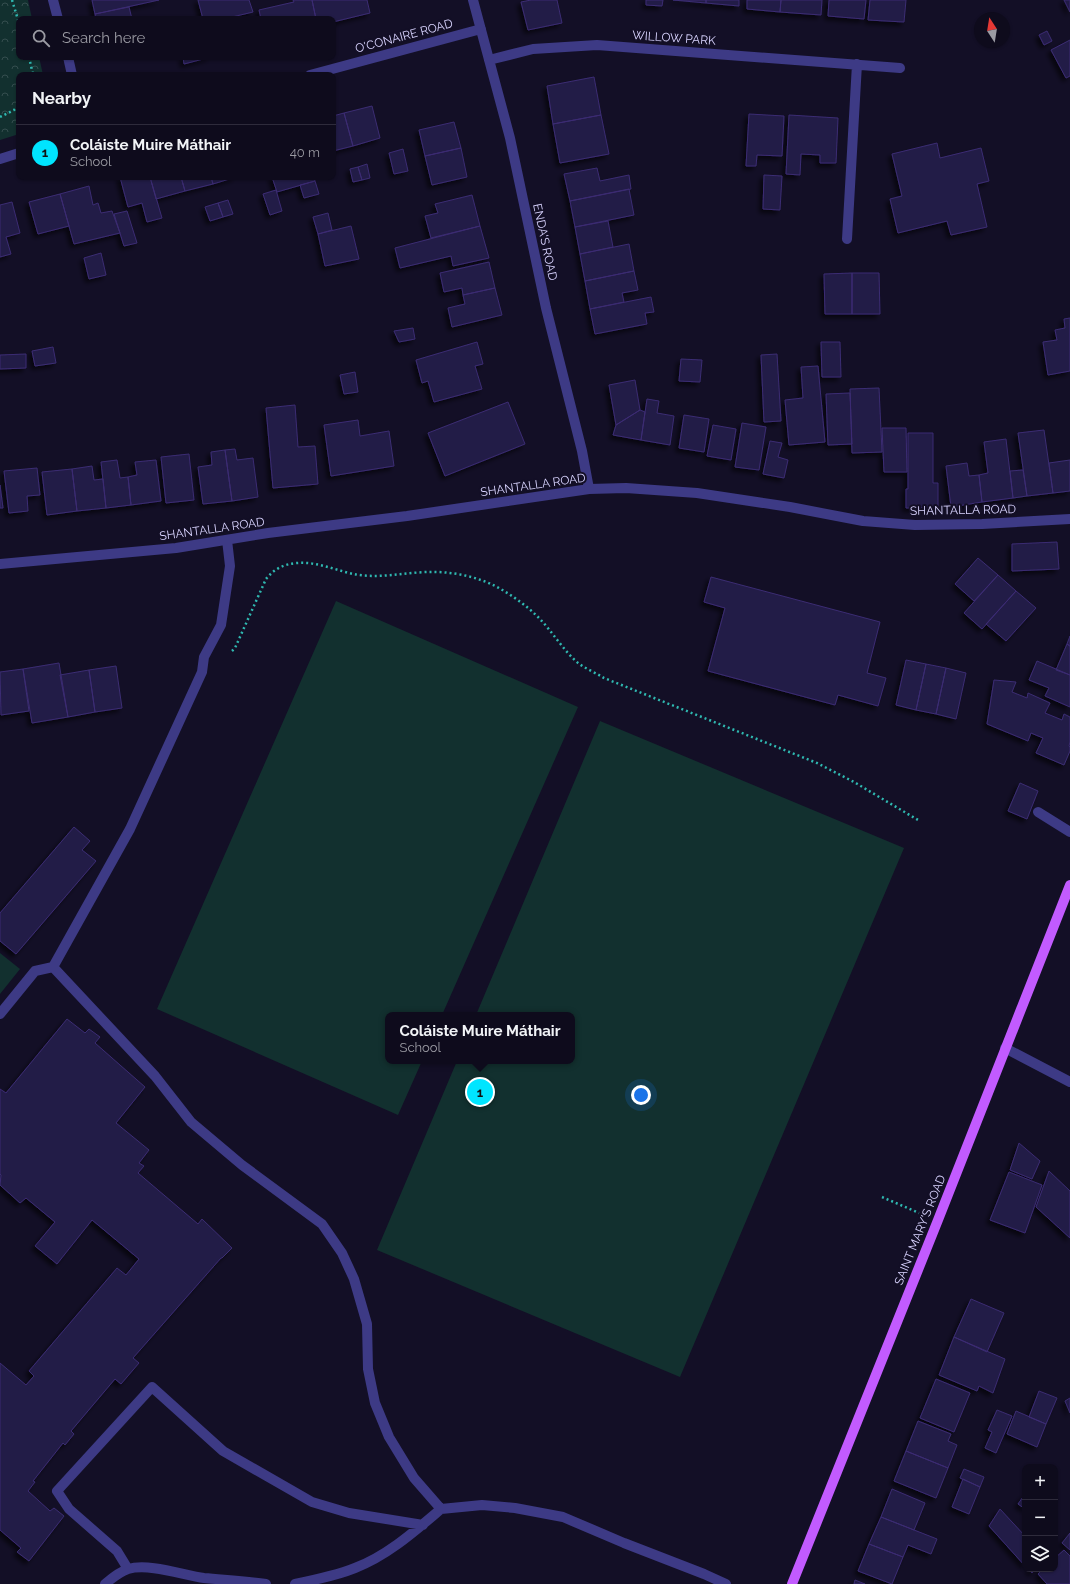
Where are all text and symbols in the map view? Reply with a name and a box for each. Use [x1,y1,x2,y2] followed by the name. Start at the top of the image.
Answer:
[974,12,1010,48] north arrow
[16,16,336,60] search box
[354,16,455,56] street label: O'CONAIRE ROAD
[30,27,52,49] icon: search
[632,28,716,48] street label: WILLOW PARK
[62,29,145,47] text: Search here
[32,88,91,108] text: Nearby
[70,136,231,154] text: Coláiste Muire Máthair
[42,145,48,160] text: 1
[290,145,320,160] text: 40 m
[70,154,112,169] text: School
[530,202,560,282] street label: ENDA'S ROAD
[479,471,587,499] street label: SHANTALLA ROAD
[910,502,1017,518] street label: SHANTALLA ROAD
[158,515,266,543] street label: SHANTALLA ROAD
[385,1012,575,1064] popup
[400,1022,561,1040] text: Coláiste Muire Máthair
[400,1040,441,1055] text: School
[467,1077,493,1107] pin: 1
[631,1085,651,1105] your location
[892,1173,949,1287] street label: SAINT MARY'S ROAD
[1022,1464,1058,1572] map controls
[1022,1464,1058,1500] button: +
[1022,1500,1058,1536] button: −
[1022,1536,1058,1572] button: layers

